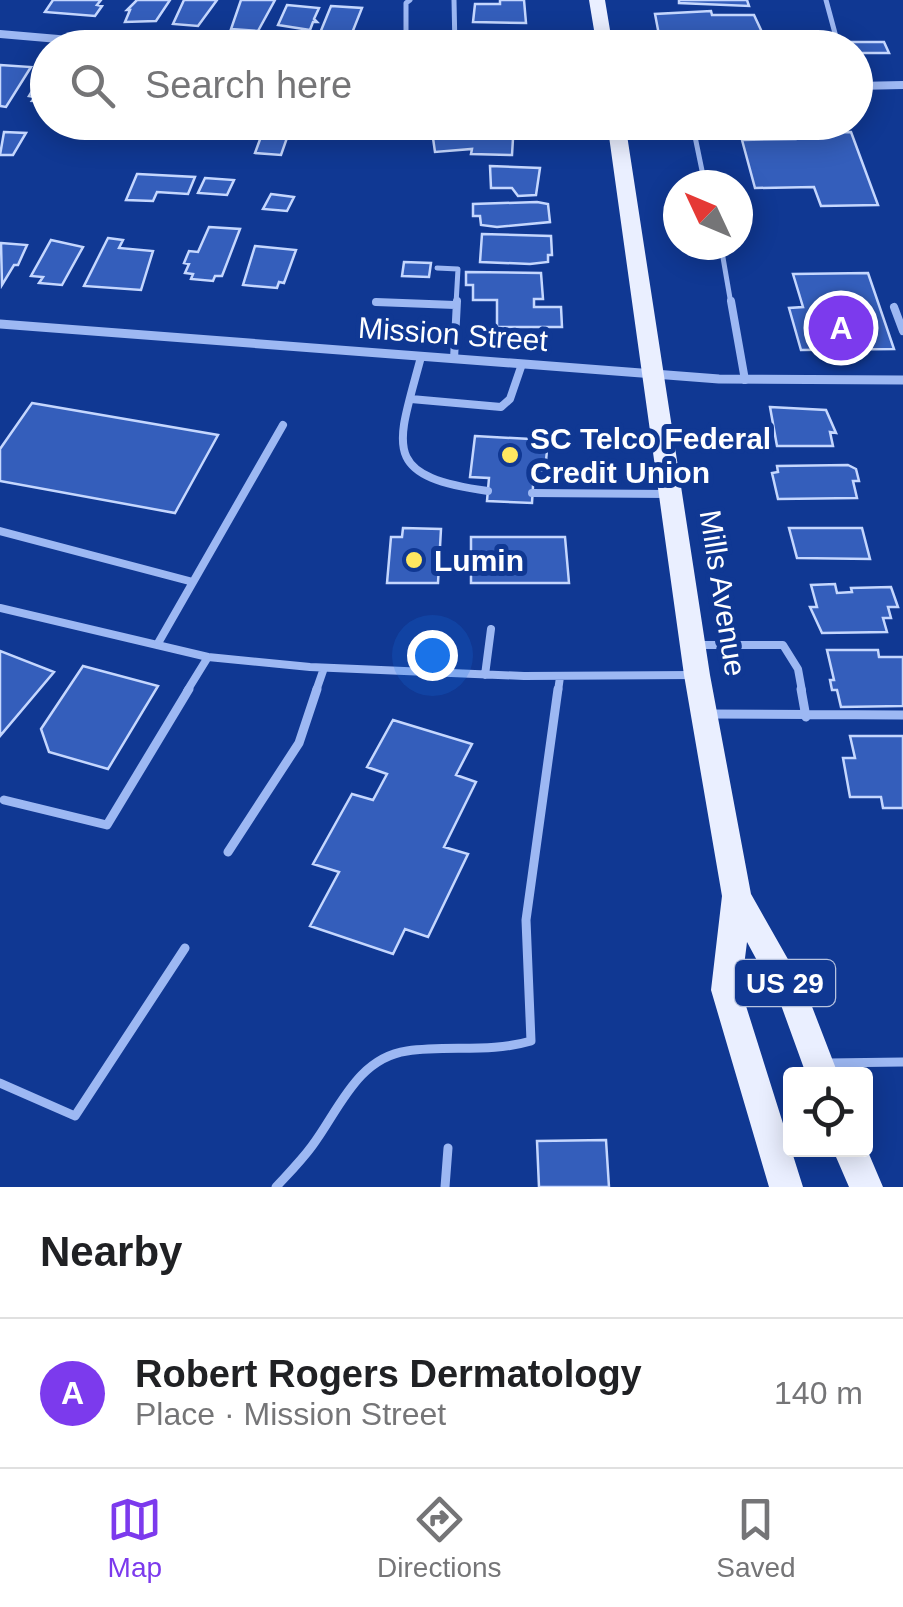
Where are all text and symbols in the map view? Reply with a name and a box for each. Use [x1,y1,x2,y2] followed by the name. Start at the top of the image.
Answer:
[30,30,873,140] search box
[65,58,120,113] icon: search
[145,64,352,106] text: Search here
[663,170,753,260] north arrow
[808,290,874,366] pin: A
[357,311,550,357] street label: Mission Street
[530,422,771,489] place label: SC Telco Federal Credit Union
[499,444,521,466] marker: SC Telco Federal Credit Union
[694,508,752,678] street label: Mills Avenue
[434,544,524,577] place label: Lumin
[403,549,425,571] marker: Lumin
[407,630,458,681] your location
[735,960,835,1006] road number: US 29
[783,1067,873,1157] map controls
[783,1067,873,1157] button: locate
[40,1228,182,1275] text: Nearby
[135,1353,642,1395] text: Robert Rogers Dermatology
[61,1375,84,1411] text: A
[774,1375,863,1411] text: 140 m
[135,1396,446,1432] text: Place · Mission Street
[107,1492,162,1584] tab: Map
[377,1492,502,1584] tab: Directions
[716,1492,796,1584] tab: Saved

